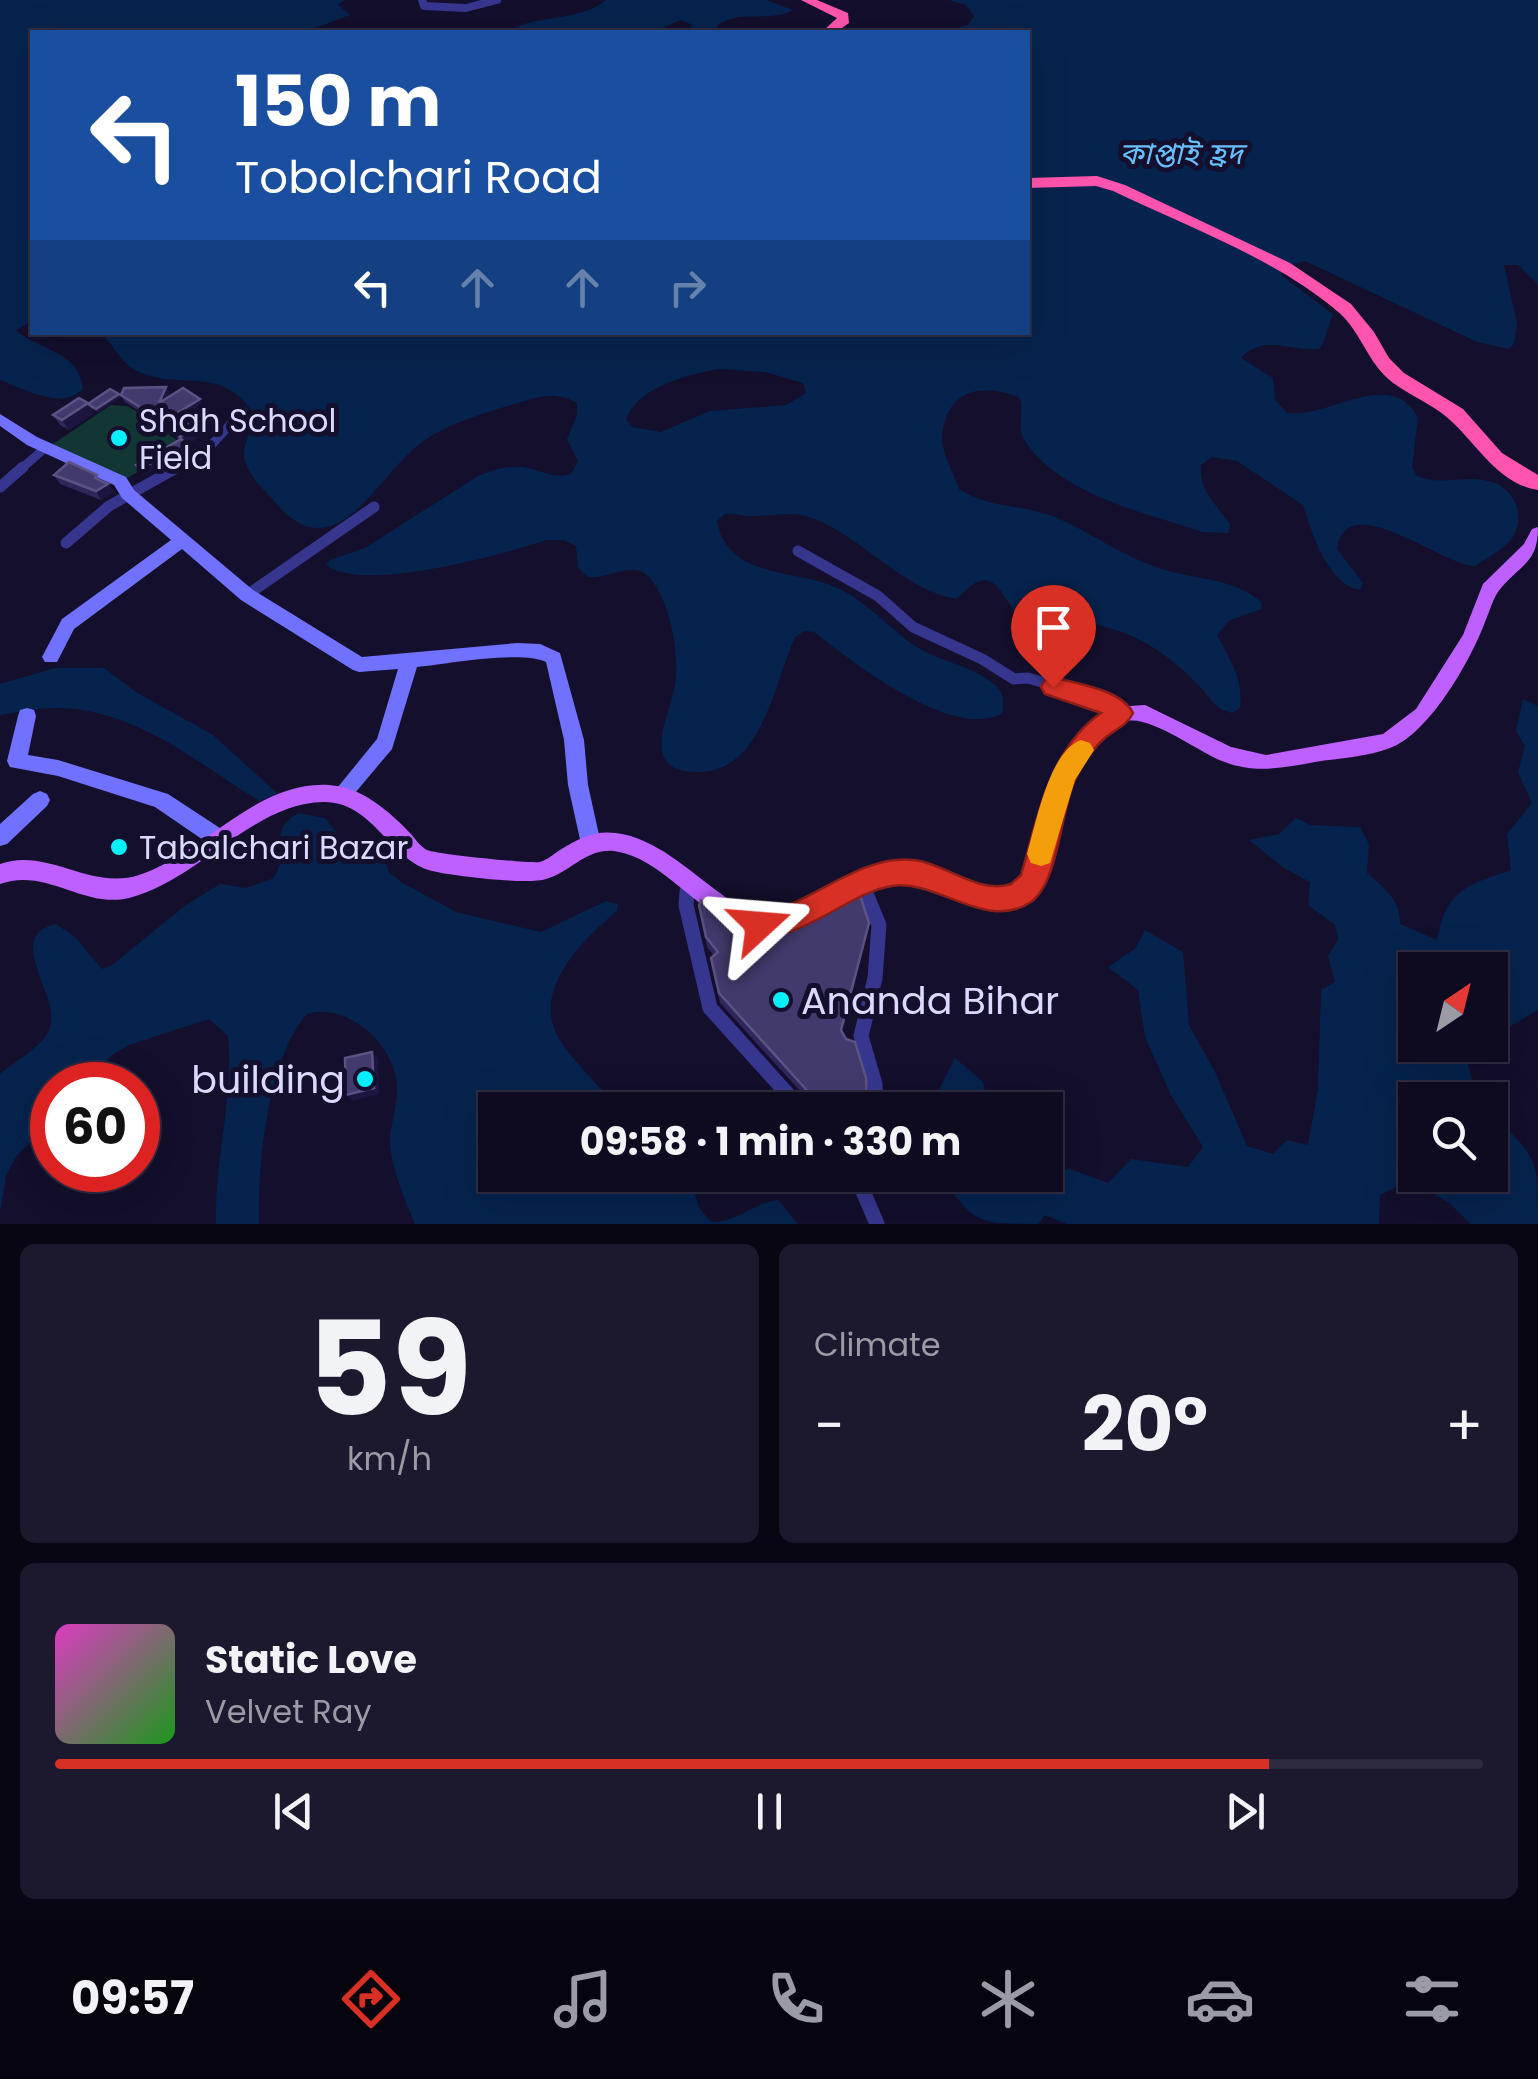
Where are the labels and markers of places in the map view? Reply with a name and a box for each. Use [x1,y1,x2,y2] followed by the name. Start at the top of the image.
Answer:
[139,398,336,480] place label: Shah School Field
[108,427,130,449] marker: Shah School Field
[1011,585,1096,688] pin
[139,825,408,870] place label: Tabalchari Bazar
[108,836,130,858] marker: Tabalchari Bazar
[801,974,1059,1027] place label: Ananda Bihar
[770,989,792,1011] marker: Ananda Bihar
[191,1053,345,1106] place label: building
[354,1068,376,1090] marker: building

